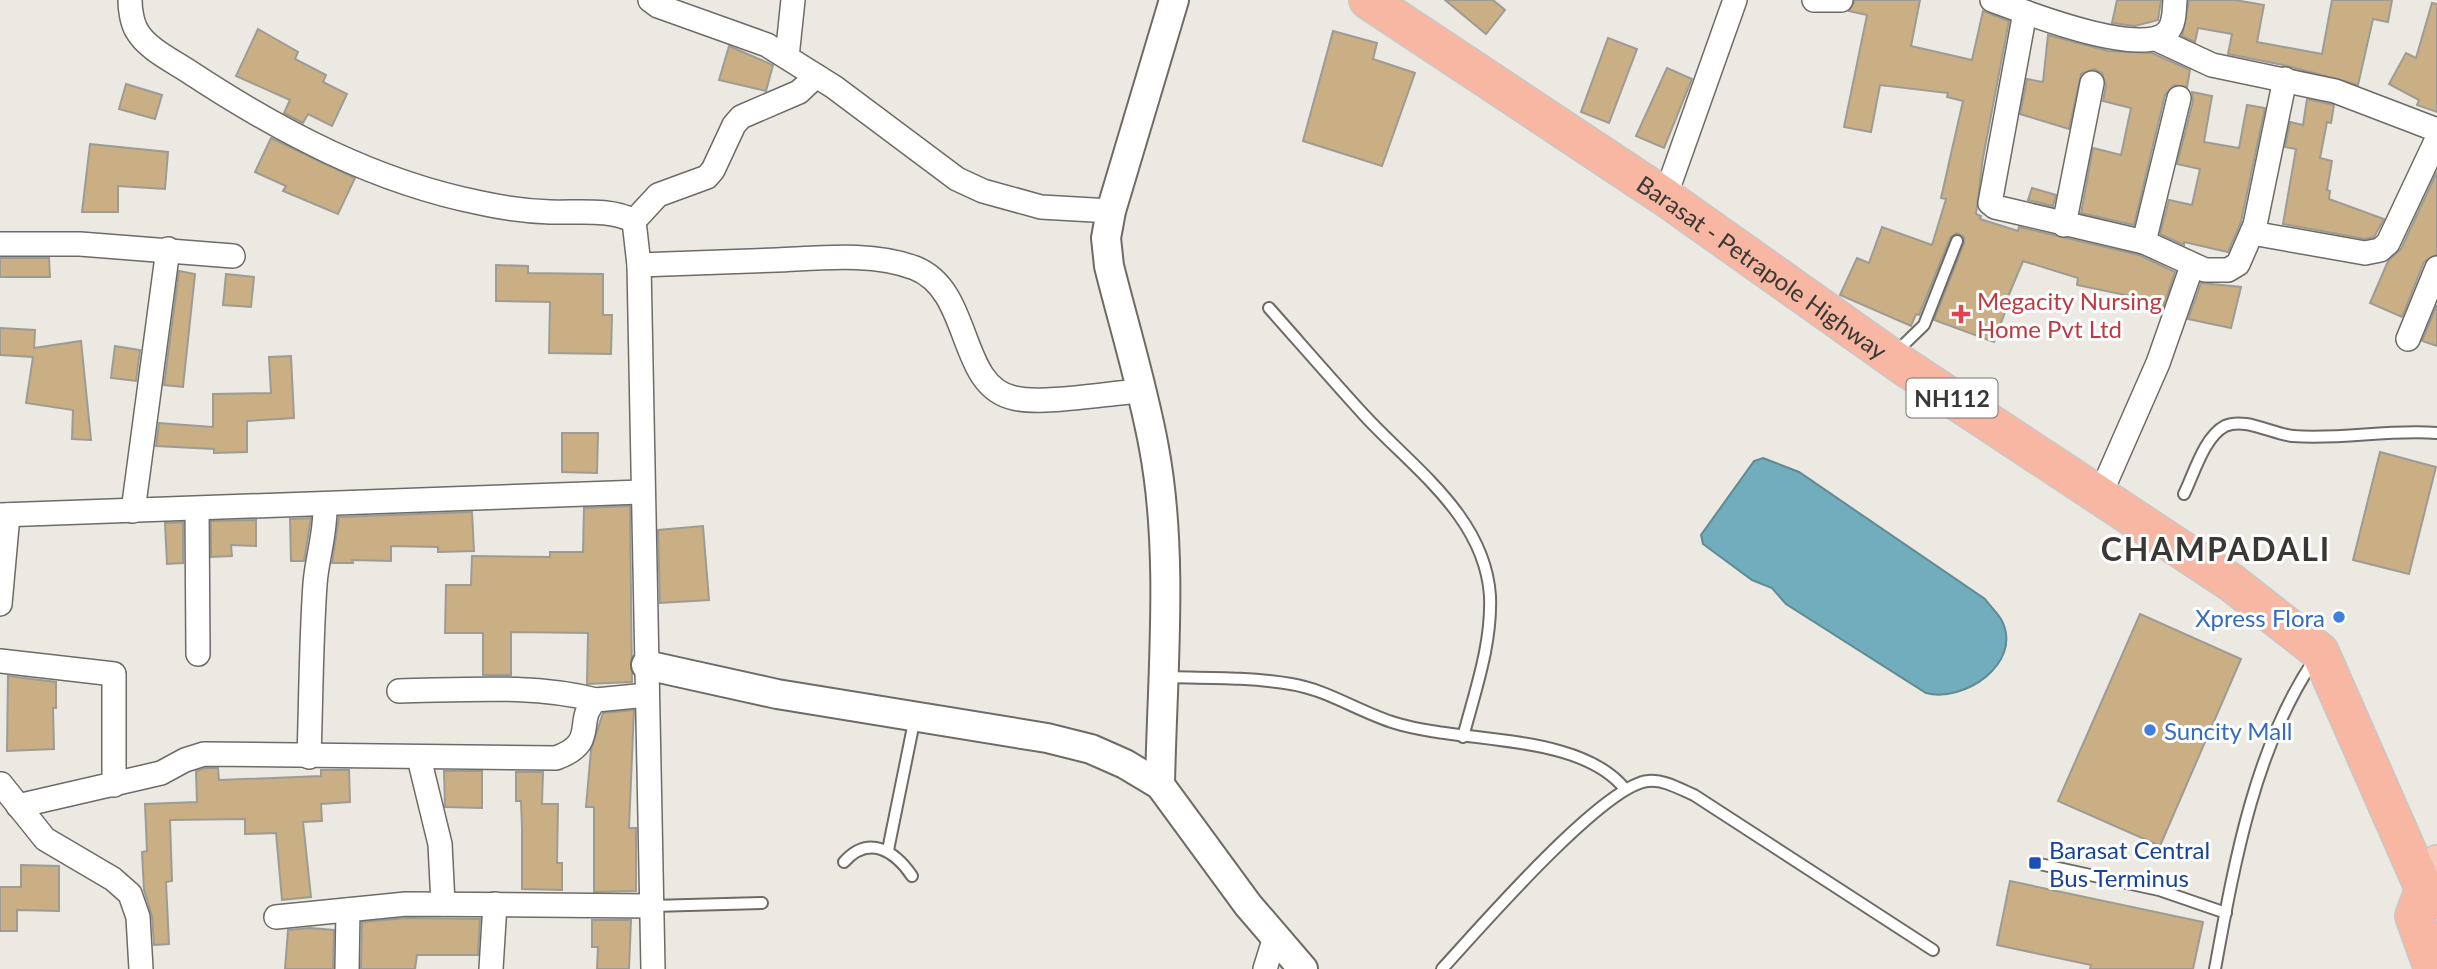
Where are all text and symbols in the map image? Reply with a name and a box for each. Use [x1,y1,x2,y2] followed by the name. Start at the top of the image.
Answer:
[1632,168,1894,365] street label: Barasat - Petrapole Highway
[1977,286,2162,343] place label: Megacity Nursing Home Pvt Ltd
[1951,304,1971,324] marker: Megacity Nursing Home Pvt Ltd
[1906,378,1997,418] road number: NH112
[2101,529,2331,568] district label: CHAMPADALI
[2195,603,2325,632] place label: Xpress Flora
[2331,609,2347,625] marker: Xpress Flora
[2164,716,2293,745] place label: Suncity Mall
[2142,722,2158,738] marker: Suncity Mall
[2049,835,2210,892] place label: Barasat Central Bus Terminus
[2027,855,2043,871] marker: Barasat Central Bus Terminus

